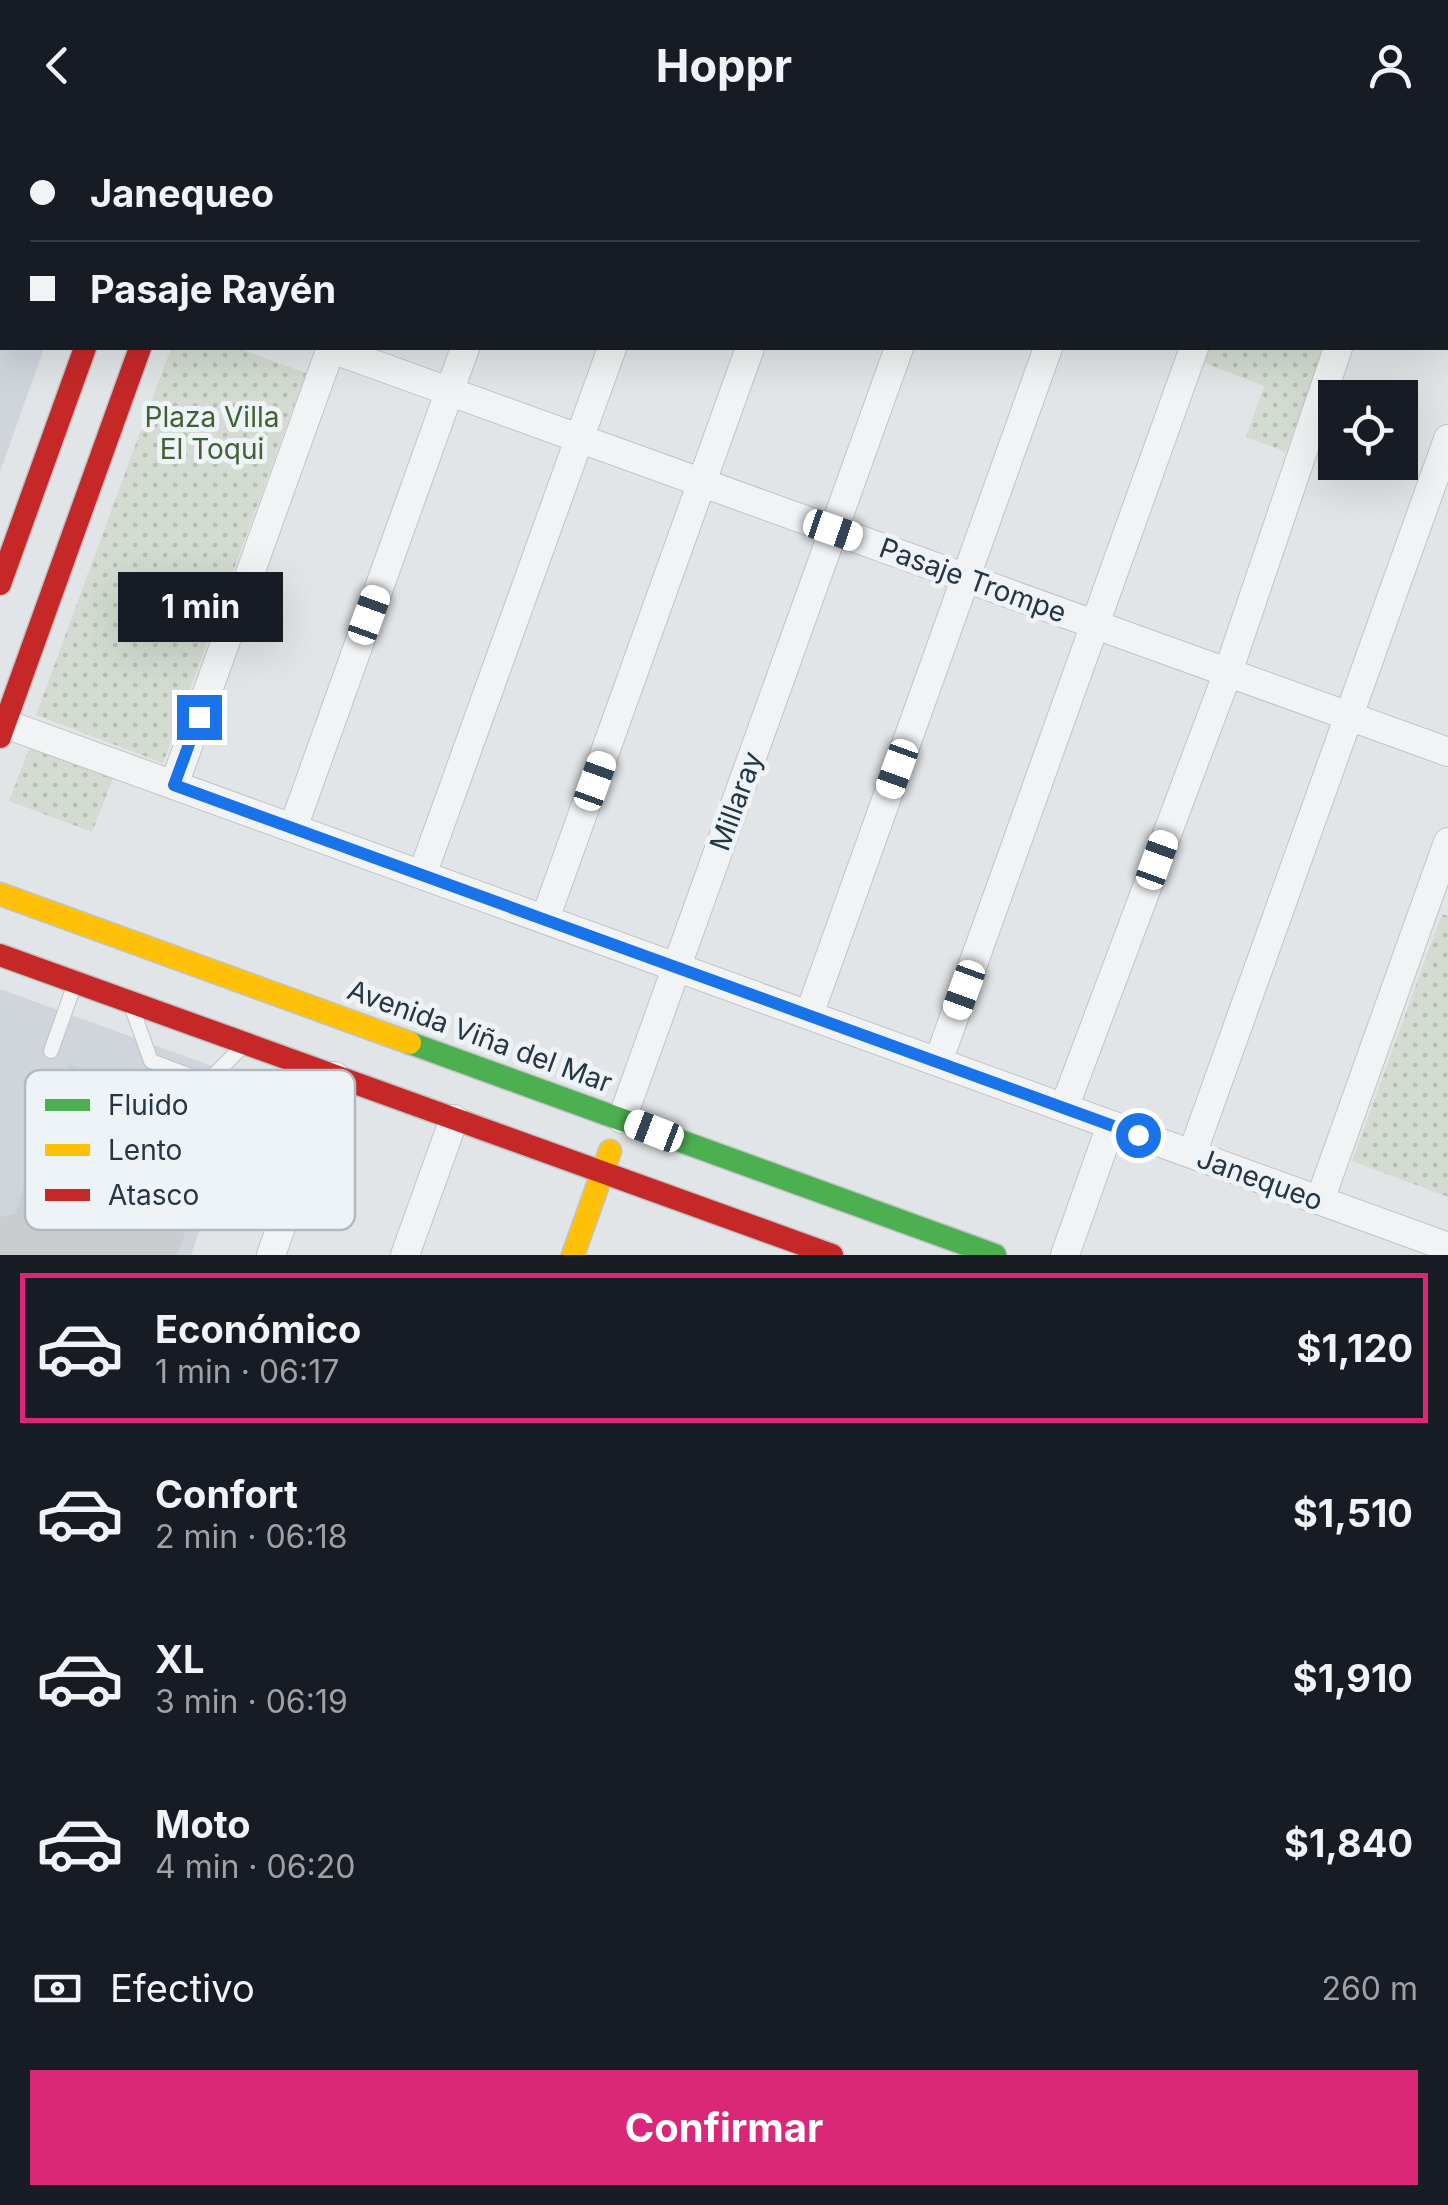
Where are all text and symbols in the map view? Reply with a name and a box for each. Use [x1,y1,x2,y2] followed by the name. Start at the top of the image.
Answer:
[30,38,85,93] icon: back
[656,38,792,93] text: Hoppr
[1363,38,1418,93] icon: person
[90,170,274,216] text: Janequeo
[90,266,336,312] text: Pasaje Rayén
[1318,380,1418,480] map controls
[1318,380,1418,480] button: locate
[145,400,279,466] park label: Plaza Villa El Toqui
[800,506,866,554] car
[875,530,1071,630] street label: Pasaje Trompe
[116,572,282,642] callout: 1 min
[345,582,393,648] car
[161,587,240,626] text: 1 min
[177,695,222,740] route end
[873,736,921,802] car
[702,747,770,855] street label: Millaray
[571,748,619,814] car
[1133,827,1181,893] car
[940,957,988,1023] car
[343,972,617,1100] street label: Avenida Viña del Mar
[25,1070,355,1230] legend
[108,1088,189,1122] text: Fluido
[621,1106,687,1156] car
[1116,1113,1161,1158] route start
[108,1133,182,1167] text: Lento
[1192,1141,1328,1217] street label: Janequeo
[108,1178,199,1212] text: Atasco
[35,1303,125,1393] icon: car
[155,1306,361,1352] text: Económico
[1297,1325,1413,1371] text: $1,120
[155,1352,339,1391] text: 1 min · 06:17
[35,1468,125,1558] icon: car
[155,1471,298,1517] text: Confort
[1293,1490,1413,1536] text: $1,510
[155,1517,347,1556] text: 2 min · 06:18
[35,1633,125,1723] icon: car
[155,1636,205,1682] text: XL
[1293,1655,1413,1701] text: $1,910
[155,1682,348,1721] text: 3 min · 06:19
[35,1798,125,1888] icon: car
[155,1801,251,1847] text: Moto
[1284,1820,1413,1866] text: $1,840
[155,1847,356,1886] text: 4 min · 06:20
[30,1961,85,2016] icon: cash
[110,1965,255,2011] text: Efectivo
[1321,1969,1418,2008] text: 260 m
[30,2070,1418,2185] button: Confirmar

